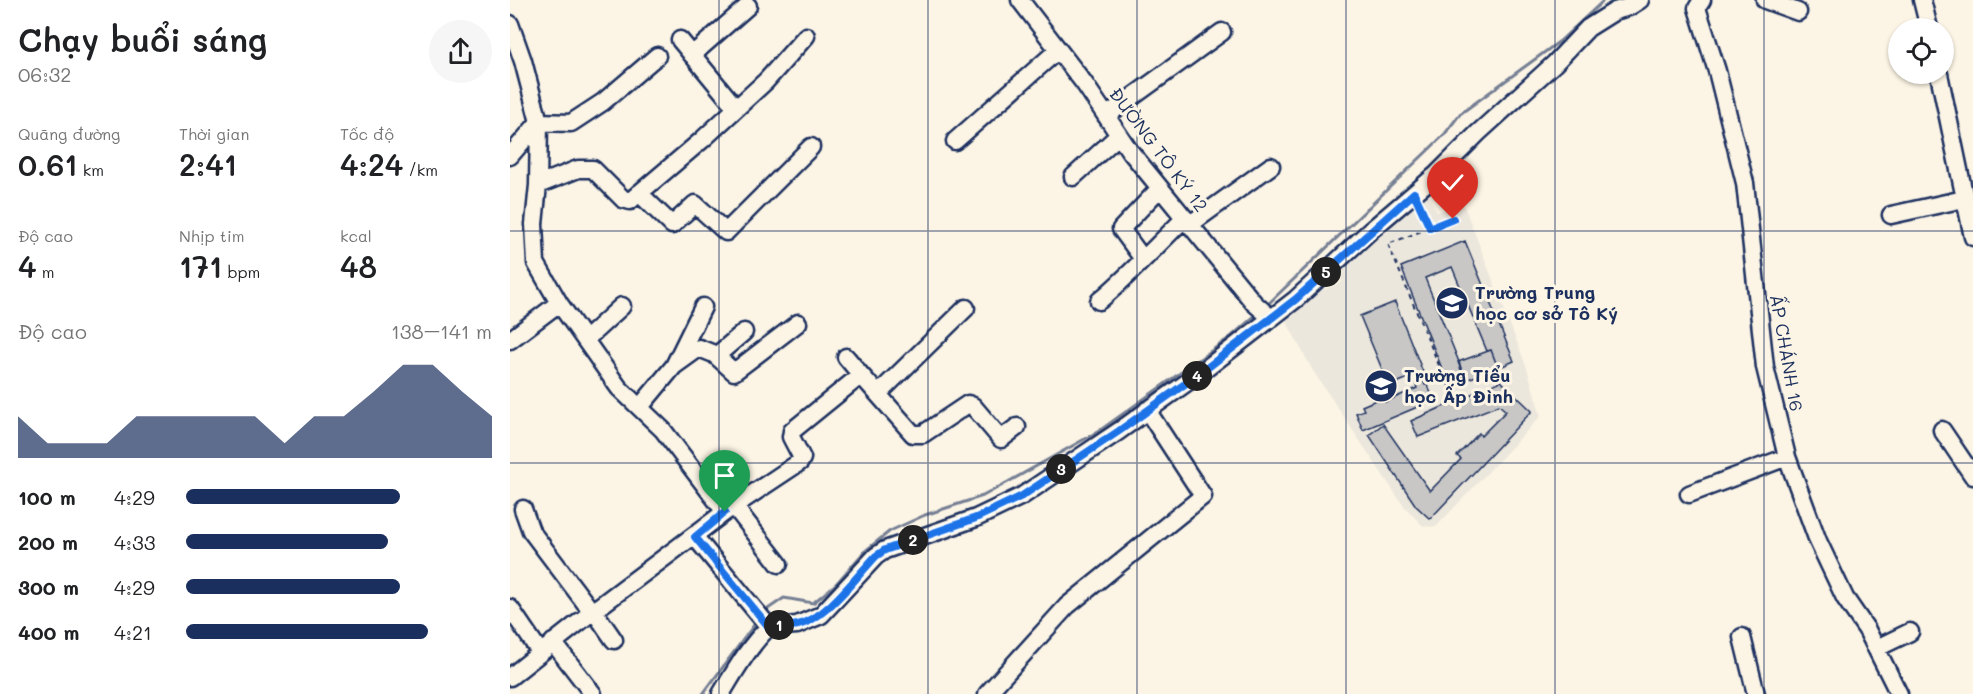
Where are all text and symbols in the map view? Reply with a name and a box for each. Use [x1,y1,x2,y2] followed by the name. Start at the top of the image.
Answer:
[18,17,267,60] text: Chạy buổi sáng
[1888,18,1954,84] map controls
[1888,18,1954,84] button: locate
[429,20,492,83] button: share
[18,61,71,87] text: 06:32
[1104,82,1213,216] street label: ĐƯỜNG TÔ KÝ 12
[18,123,120,144] text: Quãng đường
[179,123,249,144] text: Thời gian
[340,123,394,144] text: Tốc độ
[18,144,78,184] text: 0.61
[179,144,237,184] text: 2:41
[340,144,403,184] text: 4:24
[1427,157,1478,219] pin
[78,159,104,180] text: km
[403,159,438,180] text: /km
[1436,166,1469,199] icon: check
[18,225,73,246] text: Độ cao
[179,225,244,246] text: Nhịp tim
[340,225,372,246] text: kcal
[18,246,37,286] text: 4
[179,246,222,286] text: 171
[340,246,377,286] text: 48
[1311,257,1341,287] pin: 5
[37,261,54,282] text: m
[222,261,260,282] text: bpm
[1321,261,1331,282] text: 5
[1475,280,1618,325] place label: Trường Trung học cơ sở Tô Ký
[1434,285,1470,321] school or university icon: Trường Trung học cơ sở Tô Ký
[1765,293,1809,413] street label: ẤP CHÁNH 16
[18,318,87,344] text: Độ cao
[391,318,492,344] text: 138–141 m
[1182,361,1212,391] pin: 4
[1404,363,1513,408] place label: Trường Tiểu học Ấp Đình
[1192,365,1202,386] text: 4
[1363,368,1399,404] school or university icon: Trường Tiểu học Ấp Đình
[699,450,750,512] pin
[1046,454,1076,484] pin: 3
[1056,458,1066,479] text: 3
[708,459,741,492] icon: arrive
[18,484,76,510] text: 100 m
[114,484,155,510] text: 4:29
[898,525,928,555] pin: 2
[18,529,78,555] text: 200 m
[114,529,155,555] text: 4:33
[909,529,917,550] text: 2
[18,574,79,600] text: 300 m
[114,574,155,600] text: 4:29
[764,610,794,640] pin: 1
[775,614,783,635] text: 1
[18,619,79,645] text: 400 m
[114,619,152,645] text: 4:21

